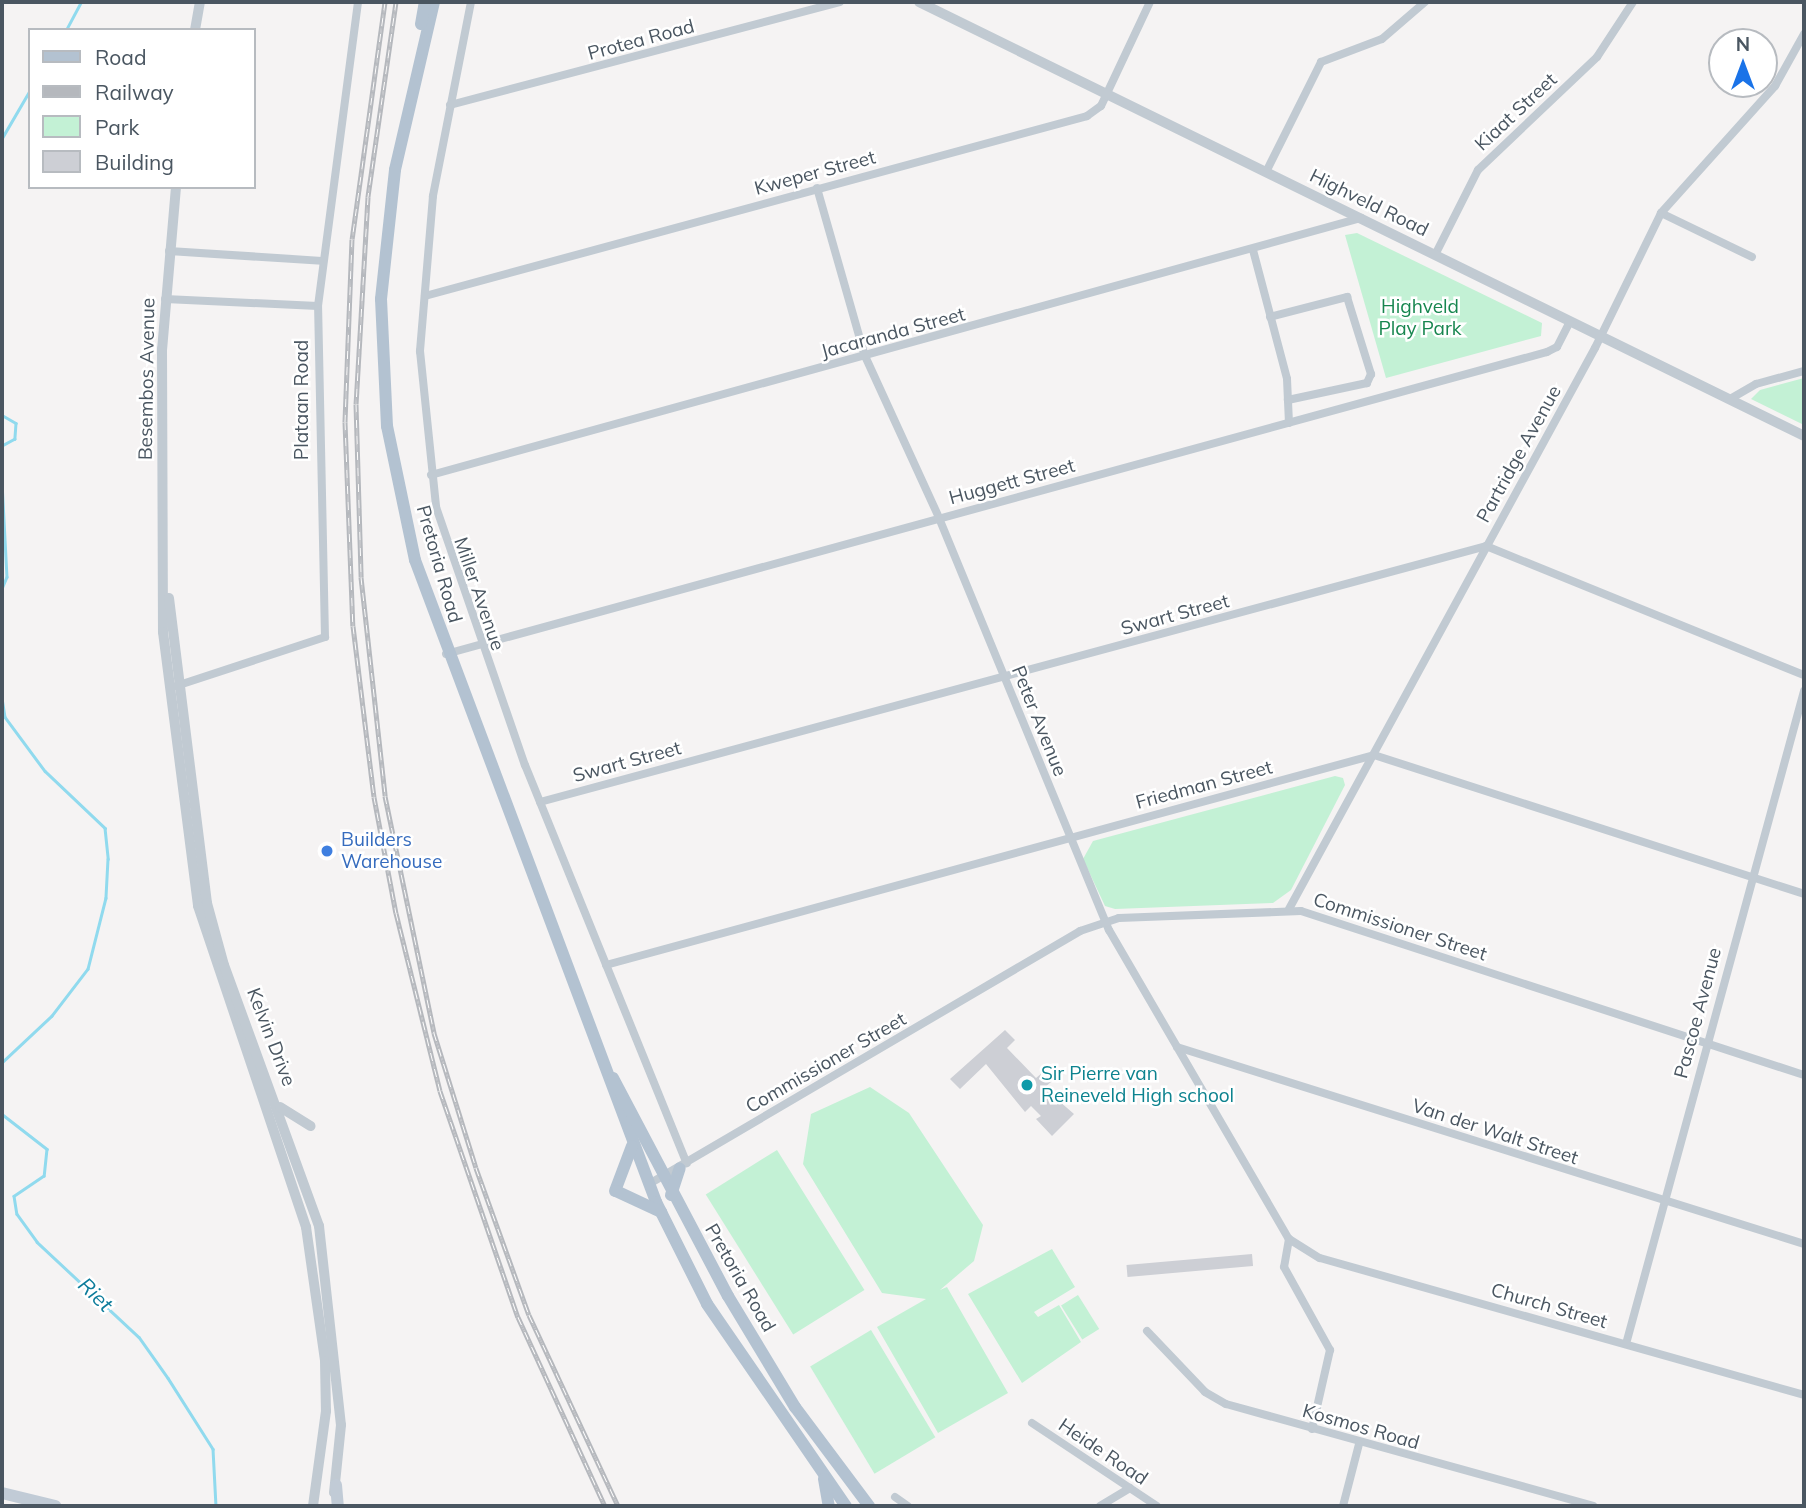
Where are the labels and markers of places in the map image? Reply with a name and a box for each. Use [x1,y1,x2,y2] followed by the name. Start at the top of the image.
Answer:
[341,829,442,873] place label: Builders Warehouse
[319,843,335,859] marker: Builders Warehouse
[1041,1063,1234,1107] place label: Sir Pierre van Reineveld High school
[1019,1077,1035,1093] marker: Sir Pierre van Reineveld High school

